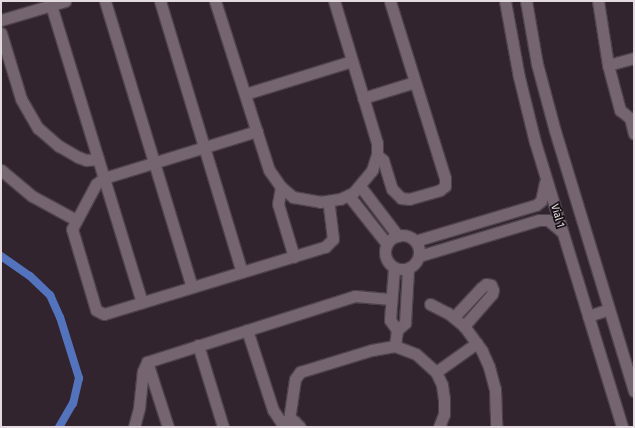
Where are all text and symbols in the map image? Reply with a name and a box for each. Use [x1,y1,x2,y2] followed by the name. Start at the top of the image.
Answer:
[547,203,567,229] street label: Vial 1

